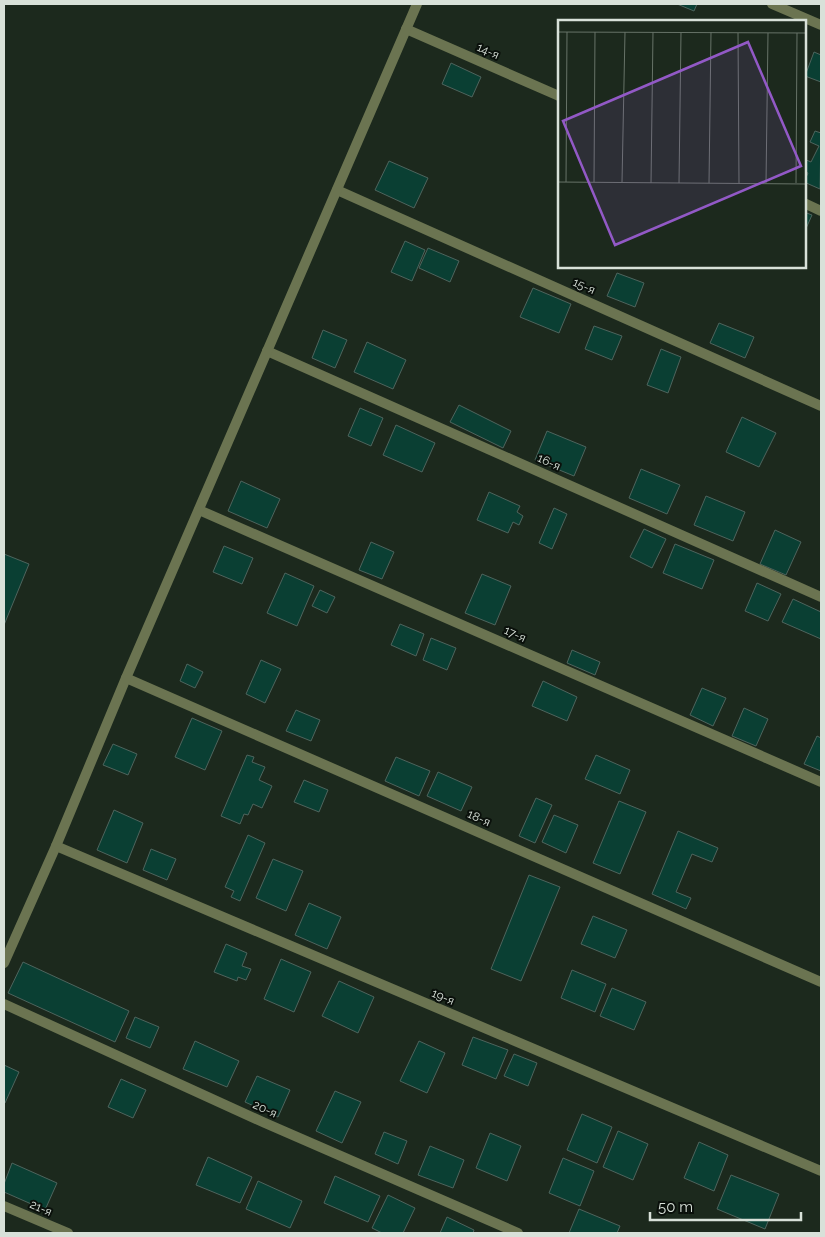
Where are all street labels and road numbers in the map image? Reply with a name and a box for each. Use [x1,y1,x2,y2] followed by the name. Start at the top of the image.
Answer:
[475,40,501,62] street label: 14-я
[571,275,597,297] street label: 15-я
[535,451,563,473] street label: 16-я
[502,623,528,645] street label: 17-я
[465,807,493,829] street label: 18-я
[429,986,457,1008] street label: 19-я
[251,1098,279,1120] street label: 20-я
[28,1197,54,1219] street label: 21-я

